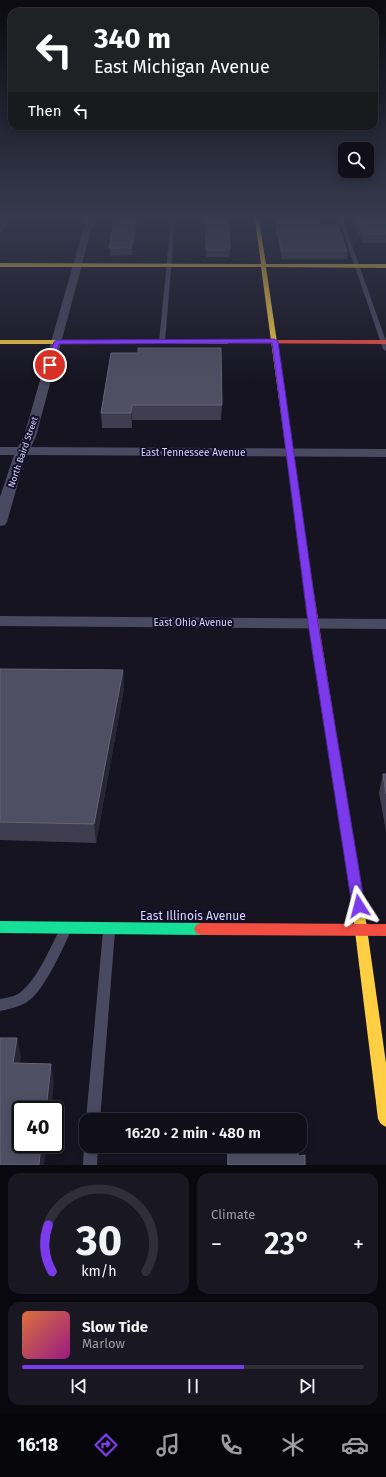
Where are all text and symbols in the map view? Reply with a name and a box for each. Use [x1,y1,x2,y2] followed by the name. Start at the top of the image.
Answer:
[94,22,171,55] text: 340 m
[28,24,80,76] icon: left
[94,56,270,78] text: East Michigan Avenue
[70,100,92,122] icon: left
[28,102,62,120] text: Then
[338,142,374,178] map controls
[338,142,374,178] button: search
[33,348,67,382] pin
[39,354,61,376] icon: arrive
[6,415,40,489] street label: North Baird Street
[141,447,245,459] street label: East Tennessee Avenue
[154,617,232,629] street label: East Ohio Avenue
[338,885,380,927] position arrow
[140,909,246,923] street label: East Illinois Avenue
[12,1101,64,1153] speed limit sign: 40
[125,1124,261,1142] text: 16:20 · 2 min · 480 m
[211,1207,255,1222] text: Climate
[75,1215,121,1265] text: 30
[264,1226,311,1262] text: 23°
[211,1231,222,1258] text: −
[353,1231,364,1258] text: +
[81,1262,116,1279] text: km/h
[82,1318,148,1336] text: Slow Tide
[82,1336,125,1351] text: Marlow
[68,1375,90,1397] icon: previous
[182,1375,204,1397] icon: pause
[296,1375,318,1397] icon: next
[92,1431,120,1459] icon: directions
[154,1431,182,1459] icon: music
[217,1431,245,1459] icon: phone
[279,1431,307,1459] icon: climate
[341,1431,369,1459] icon: car
[17,1434,58,1456] text: 16:18

